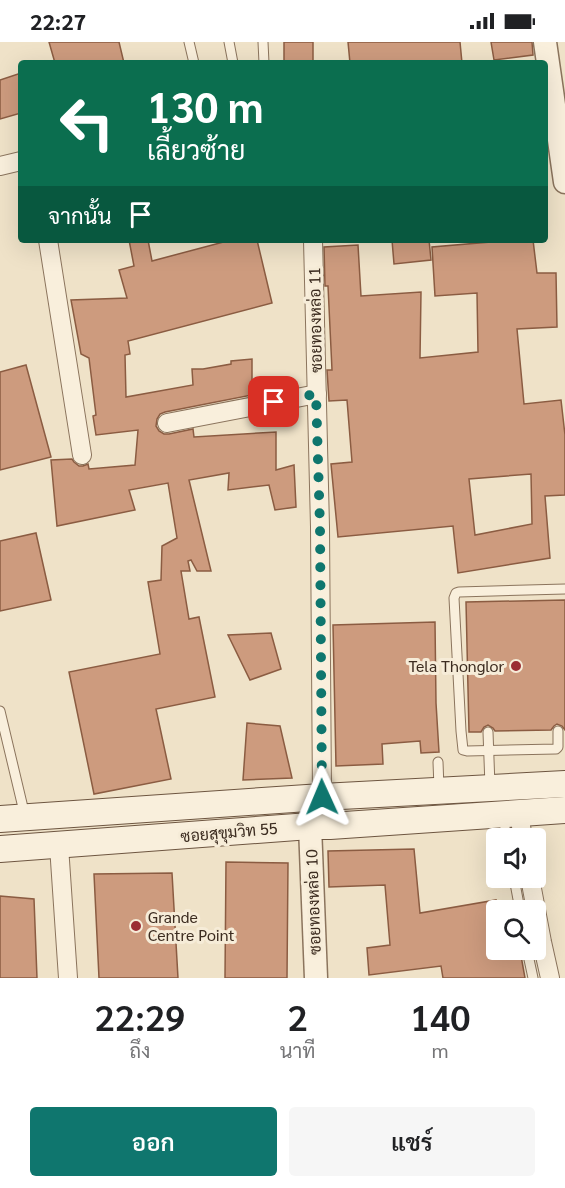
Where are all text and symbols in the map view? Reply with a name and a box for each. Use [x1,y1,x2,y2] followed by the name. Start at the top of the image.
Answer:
[30,7,86,35] text: 22:27
[147,78,264,133] text: 130 m
[48,84,126,162] icon: left
[147,131,245,166] text: เลี้ยวซ้าย
[124,198,157,231] icon: arrive
[48,201,112,229] text: จากนั้น
[303,267,326,373] street label: ซอยทองหล่อ 11
[248,376,299,427] pin
[257,385,290,418] icon: arrive
[408,655,504,676] place label: Tela Thonglor
[509,659,523,673] marker: Tela Thonglor
[290,765,354,829] position arrow
[180,817,279,848] street label: ซอยสุขุมวิท 55
[486,828,546,960] map controls
[486,828,546,888] button: sound
[300,849,325,955] street label: ซอยทองหล่อ 10
[486,900,546,960] button: search
[148,906,235,945] place label: Grande Centre Point
[129,919,143,933] marker: Grande Centre Point
[95,993,185,1039] text: 22:29
[287,993,308,1039] text: 2
[410,993,470,1039] text: 140
[130,1037,150,1063] text: ถึง
[280,1037,315,1063] text: นาที
[432,1037,449,1063] text: m
[30,1107,277,1176] button: ออก
[289,1107,535,1176] button: แชร์

